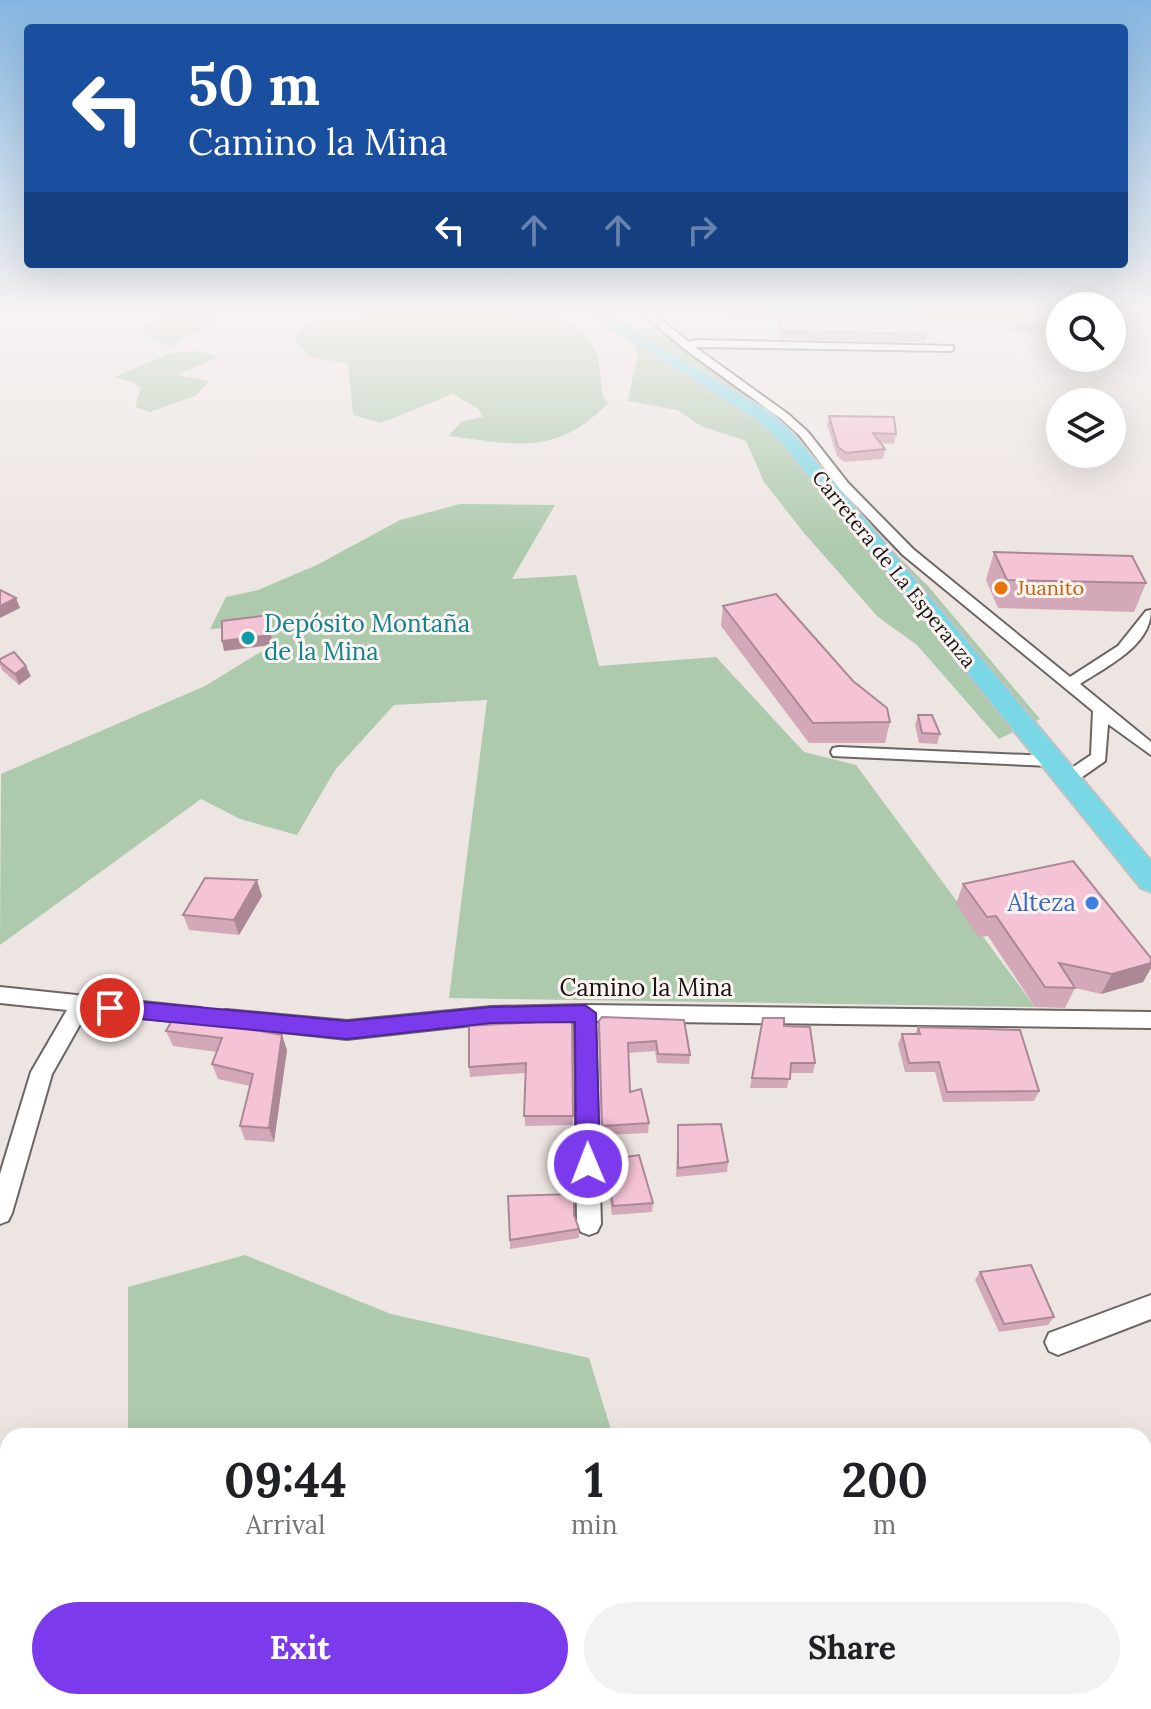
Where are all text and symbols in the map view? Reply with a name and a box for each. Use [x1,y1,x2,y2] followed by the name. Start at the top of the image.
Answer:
[188,49,320,120] text: 50 m
[56,56,160,160] icon: left
[188,119,448,165] text: Camino la Mina
[428,208,472,252] icon: left
[512,208,556,252] icon: ahead
[596,208,640,252] icon: ahead
[680,208,724,252] icon: right
[1046,292,1126,468] map controls
[1046,292,1126,372] button: search
[1046,388,1126,468] button: layers
[807,465,982,672] street label: Carretera de La Esperanza
[1016,575,1084,600] place label: Juanito
[992,579,1010,597] marker: Juanito
[264,608,470,667] place label: Depósito Montaña de la Mina
[239,629,257,647] marker: Depósito Montaña de la Mina
[1007,887,1076,918] place label: Alteza
[1083,894,1101,912] marker: Alteza
[559,972,733,1003] street label: Camino la Mina
[76,974,144,1042] pin
[88,986,132,1030] icon: arrive
[546,1122,630,1206] position arrow
[224,1449,347,1510] text: 09:44
[585,1449,604,1510] text: 1
[841,1449,928,1510] text: 200
[246,1508,325,1541] text: Arrival
[571,1508,617,1541] text: min
[873,1508,896,1541] text: m
[32,1602,568,1694] button: Exit
[584,1602,1120,1694] button: Share

